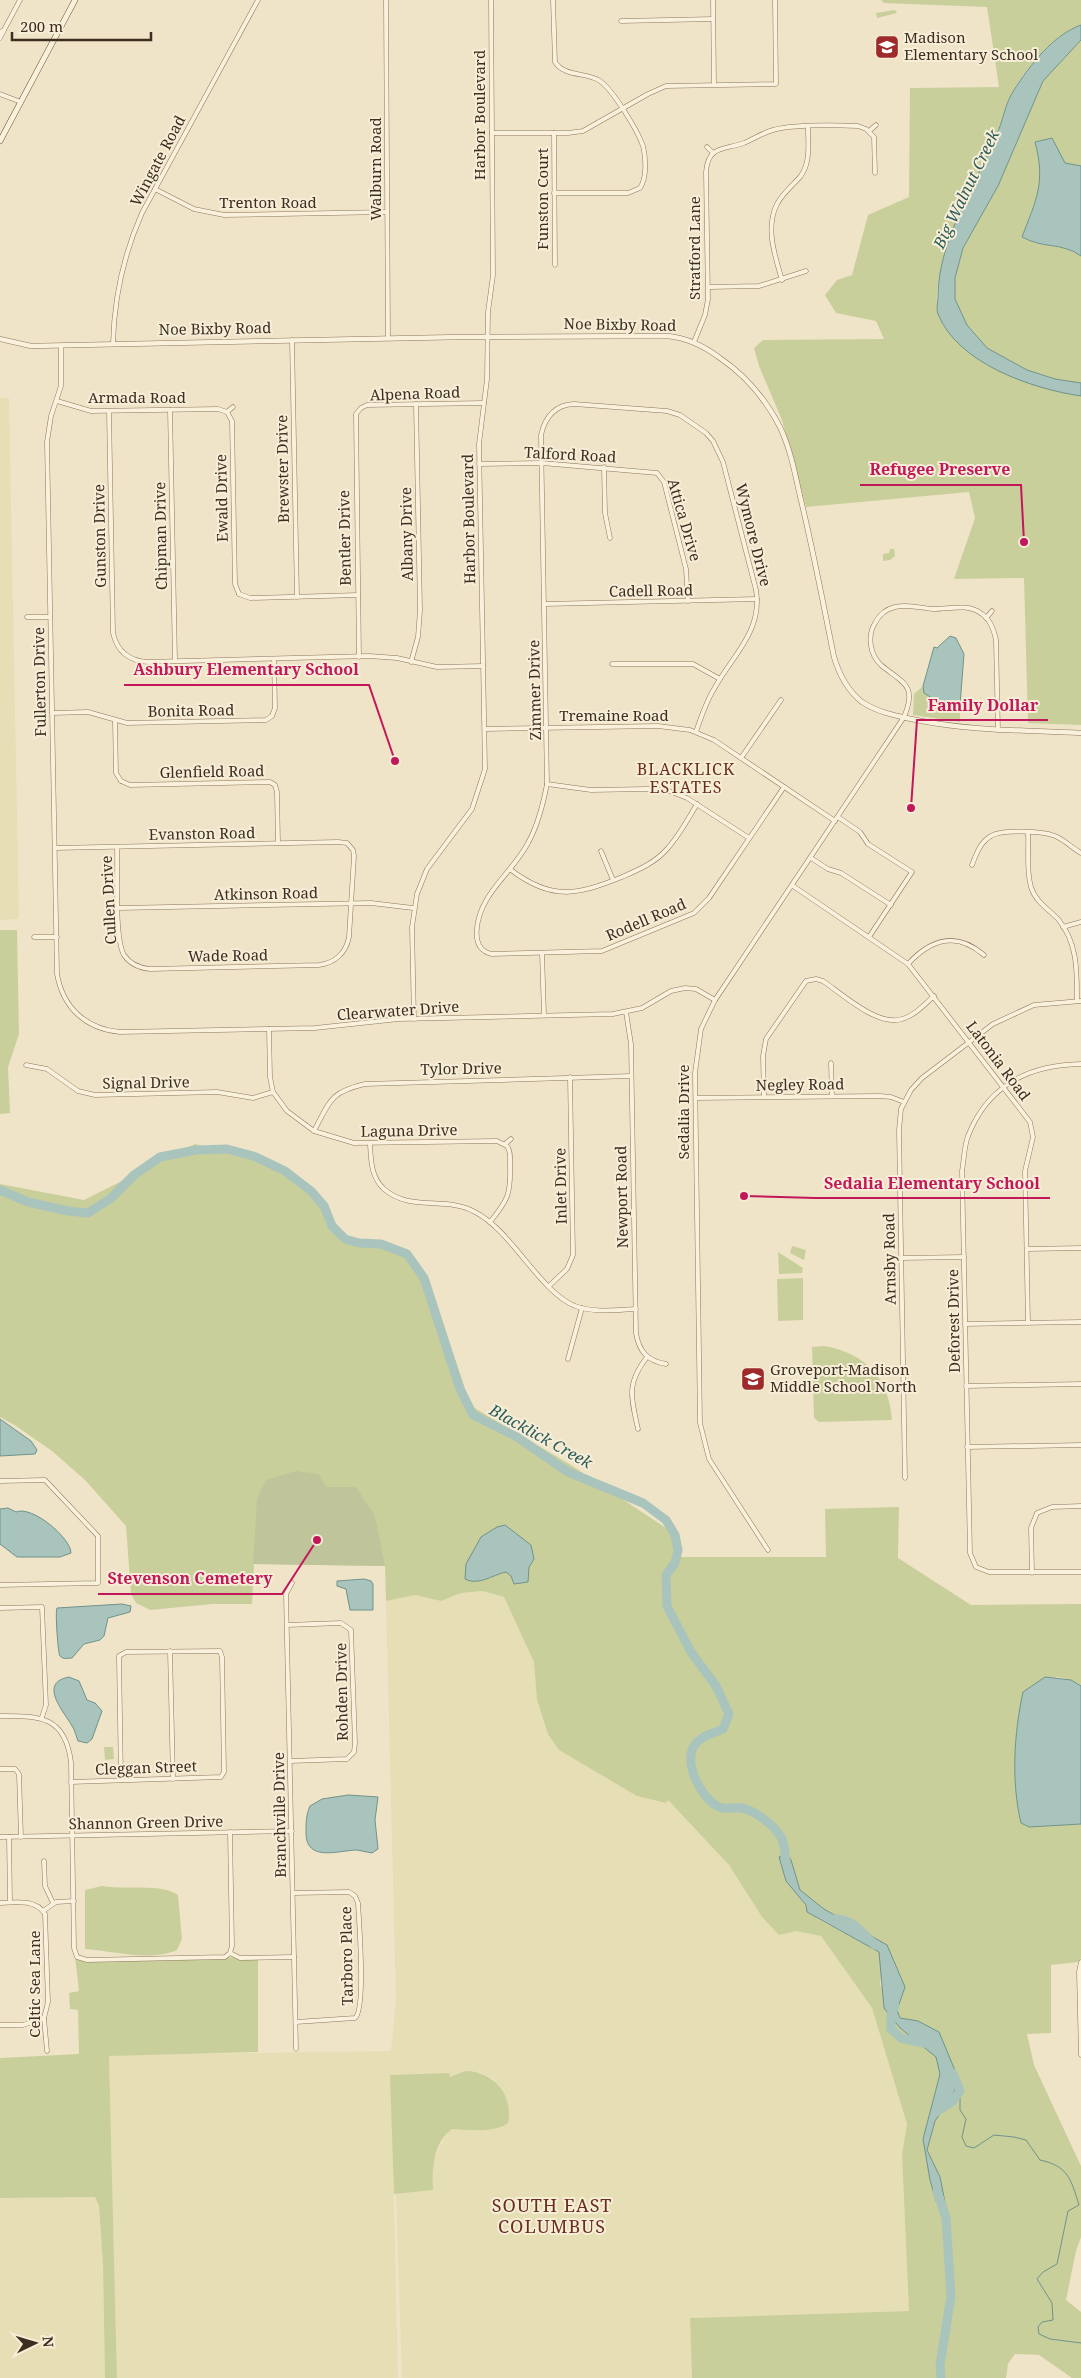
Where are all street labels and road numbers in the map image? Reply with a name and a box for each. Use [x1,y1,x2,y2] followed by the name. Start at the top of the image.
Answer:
[469,50,489,180] street label: Harbor Boulevard
[125,112,189,209] street label: Wingate Road
[365,117,385,221] street label: Walburn Road
[532,148,552,250] street label: Funston Court
[219,192,317,212] street label: Trenton Road
[684,196,704,300] street label: Stratford Lane
[563,313,677,335] street label: Noe Bixby Road
[158,317,272,339] street label: Noe Bixby Road
[369,381,461,405] street label: Alpena Road
[88,387,186,407] street label: Armada Road
[271,415,293,523] street label: Brewster Drive
[523,442,617,466] street label: Talford Road
[210,454,232,542] street label: Ewald Drive
[457,454,479,584] street label: Harbor Boulevard
[664,476,706,563] street label: Attica Drive
[732,481,776,588] street label: Wymore Drive
[149,482,171,590] street label: Chipman Drive
[88,484,110,588] street label: Gunston Drive
[395,487,417,581] street label: Albany Drive
[333,490,355,586] street label: Bentler Drive
[609,579,693,601] street label: Cadell Road
[28,627,50,737] street label: Fullerton Drive
[523,640,545,740] street label: Zimmer Drive
[147,699,235,721] street label: Bonita Road
[559,705,669,725] street label: Tremaine Road
[159,760,265,782] street label: Glenfield Road
[149,822,255,844] street label: Evanston Road
[96,855,120,945] street label: Cullen Drive
[214,882,318,904] street label: Atkinson Road
[603,893,689,945] street label: Rodell Road
[188,944,268,966] street label: Wade Road
[336,996,460,1024] street label: Clearwater Drive
[962,1017,1035,1104] street label: Latonia Road
[420,1057,502,1079] street label: Tylor Drive
[673,1064,693,1160] street label: Sedalia Drive
[102,1071,190,1093] street label: Signal Drive
[755,1073,845,1095] street label: Negley Road
[360,1119,458,1141] street label: Laguna Drive
[610,1146,632,1249] street label: Newport Road
[549,1148,571,1224] street label: Inlet Drive
[878,1213,900,1305] street label: Arnsby Road
[942,1269,964,1373] street label: Deforest Drive
[330,1643,352,1741] street label: Rohden Drive
[268,1752,290,1878] street label: Branchville Drive
[95,1755,197,1779] street label: Cleggan Street
[69,1811,223,1833] street label: Shannon Green Drive
[335,1906,357,2006] street label: Tarboro Place
[24,1930,44,2038] street label: Celtic Sea Lane

